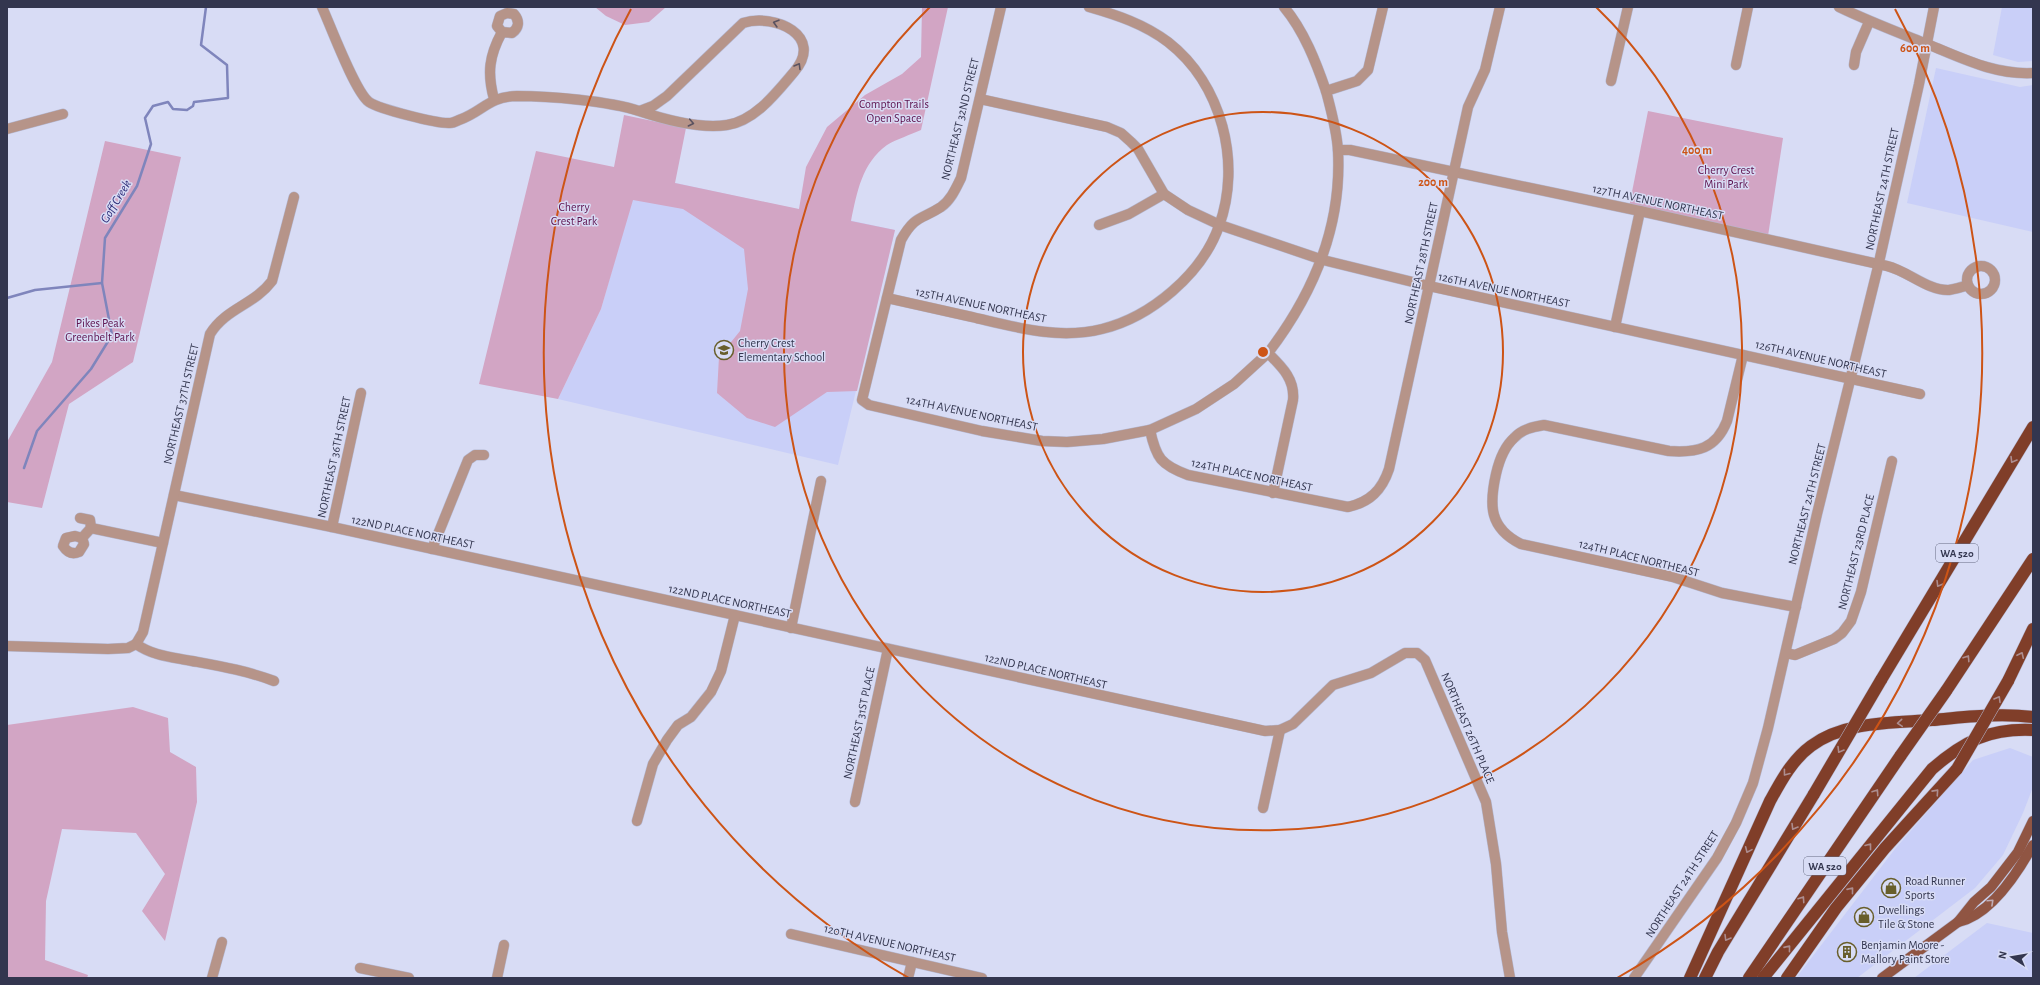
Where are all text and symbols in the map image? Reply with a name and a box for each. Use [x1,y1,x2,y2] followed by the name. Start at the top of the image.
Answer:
[773,19,780,28] one-way arrow
[1900,42,1930,54] text: 600 m
[939,56,981,181] street label: NORTHEAST 32ND STREET
[793,64,800,71] one-way arrow
[859,98,929,124] park label: Compton Trails Open Space
[688,118,694,127] one-way arrow
[1863,127,1901,251] street label: NORTHEAST 24TH STREET
[1682,144,1712,156] text: 400 m
[1698,164,1755,190] park label: Cherry Crest Mini Park
[1418,176,1448,188] text: 200 m
[98,178,134,226] water label: Goff Creek
[1592,182,1725,222] street label: 127TH AVENUE NORTHEAST
[551,201,598,227] park label: Cherry Crest Park
[1402,201,1440,325] street label: NORTHEAST 28TH STREET
[1437,270,1571,310] street label: 126TH AVENUE NORTHEAST
[915,285,1048,325] street label: 125TH AVENUE NORTHEAST
[65,317,135,343] park label: Pikes Peak Greenbelt Park
[738,337,825,364] place label: Cherry Crest Elementary School
[1754,338,1888,380] street label: 126TH AVENUE NORTHEAST
[713,339,735,361] school or university icon: Cherry Crest Elementary School
[161,342,201,465] street label: NORTHEAST 37TH STREET
[1256,345,1270,359] centre of rings
[905,393,1039,433] street label: 124TH AVENUE NORTHEAST
[315,395,353,519] street label: NORTHEAST 36TH STREET
[1786,442,1828,566] street label: NORTHEAST 24TH STREET
[1190,456,1314,494] street label: 124TH PLACE NORTHEAST
[2010,456,2017,463] one-way arrow
[1836,493,1876,611] street label: NORTHEAST 23RD PLACE
[351,513,475,551] street label: 122ND PLACE NORTHEAST
[1578,537,1700,579] street label: 124TH PLACE NORTHEAST
[1936,544,1978,562] road number: WA 520
[1936,580,1943,587] one-way arrow
[668,582,792,620] street label: 122ND PLACE NORTHEAST
[984,651,1108,691] street label: 122ND PLACE NORTHEAST
[2016,652,2024,660] one-way arrow
[1962,655,1970,662] one-way arrow
[841,666,877,780] street label: NORTHEAST 31ST PLACE
[1439,671,1497,785] street label: NORTHEAST 26TH PLACE
[1993,696,2000,703] one-way arrow
[1897,718,1903,727] one-way arrow
[1837,746,1844,753] one-way arrow
[1784,768,1791,775] one-way arrow
[1871,789,1879,796] one-way arrow
[1932,789,1939,797] one-way arrow
[1791,823,1798,830] one-way arrow
[1643,828,1721,940] street label: NORTHEAST 24TH STREET
[1865,844,1872,851] one-way arrow
[1745,845,1753,853] one-way arrow
[1804,857,1846,875] road number: WA 520
[1905,875,1965,901] place label: Road Runner Sports
[1880,877,1902,899] shop icon: Road Runner Sports
[1846,887,1853,894] one-way arrow
[1797,897,1804,904] one-way arrow
[1986,899,1994,907] one-way arrow
[1878,904,1934,930] place label: Dwellings Tile & Stone
[1853,906,1875,928] shop icon: Dwellings Tile & Stone
[823,922,957,964] street label: 120TH AVENUE NORTHEAST
[1724,934,1731,941] one-way arrow
[1992,937,2032,977] north arrow
[1861,939,1950,966] place label: Benjamin Moore - Mallory Paint Store
[1836,941,1858,963] building icon: Benjamin Moore - Mallory Paint Store
[1783,945,1790,952] one-way arrow
[1997,950,2009,960] text: N

